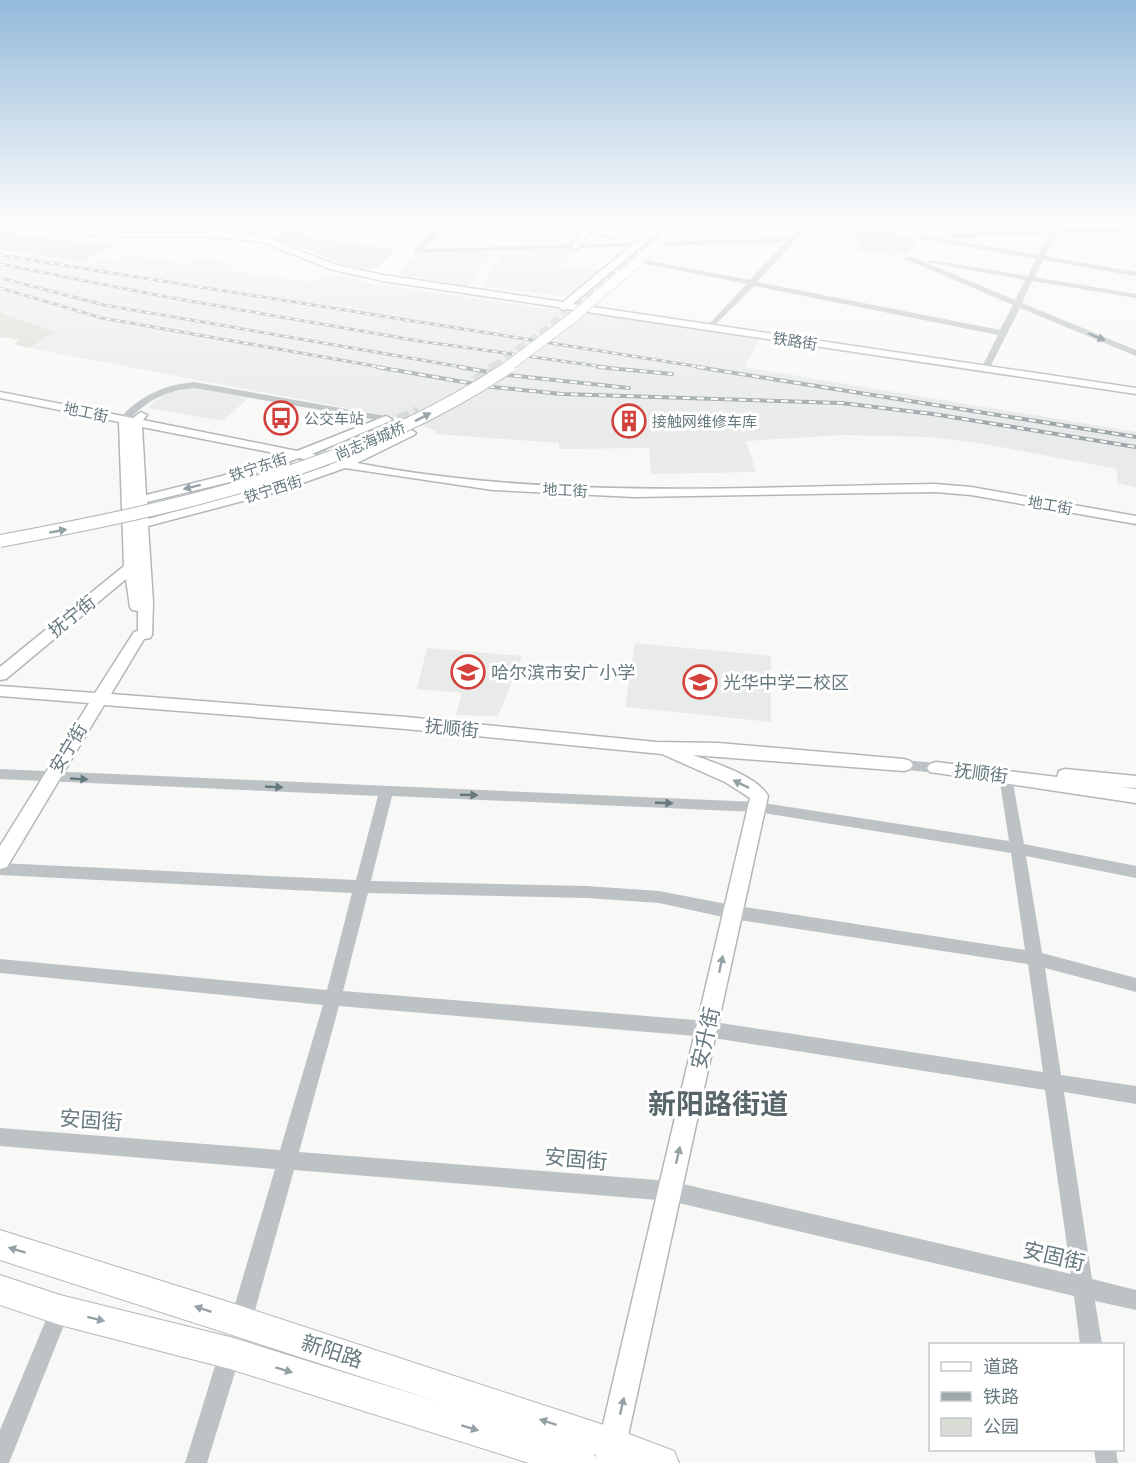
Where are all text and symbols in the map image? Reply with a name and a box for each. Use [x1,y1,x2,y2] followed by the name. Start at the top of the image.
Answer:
[771,329,819,353] street label: 铁路街
[1089,332,1107,342] one-way arrow
[62,399,110,425] street label: 地工街
[263,400,299,436] bus stop icon: 公交车站
[611,403,647,439] building icon: 接触网维修车库
[304,410,364,427] place label: 公交车站
[415,413,432,422] one-way arrow
[652,413,757,430] place label: 接触网维修车库
[332,419,408,463] street label: 尚志海城桥
[227,450,289,484] street label: 铁宁东街
[242,472,304,506] street label: 铁宁西街
[542,480,588,500] street label: 地工街
[183,482,201,492] one-way arrow
[1026,493,1074,517] street label: 地工街
[48,526,67,535] one-way arrow
[44,591,100,641] street label: 抚宁街
[450,654,486,690] school or university icon: 哈尔滨市安广小学
[491,662,635,683] place label: 哈尔滨市安广小学
[682,664,718,700] school or university icon: 光华中学二校区
[723,672,849,693] place label: 光华中学二校区
[424,715,480,741] street label: 抚顺街
[45,719,91,777] street label: 安宁街
[953,759,1009,787] street label: 抚顺街
[70,774,89,783] one-way arrow
[732,779,749,789] one-way arrow
[265,783,284,792] one-way arrow
[460,791,479,800] one-way arrow
[654,799,673,808] one-way arrow
[717,955,726,974] one-way arrow
[686,1004,724,1072] street label: 安升街
[648,1087,788,1120] district label: 新阳路街道
[59,1105,123,1135] street label: 安固街
[544,1144,608,1174] street label: 安固街
[674,1145,684,1164] one-way arrow
[1020,1237,1088,1275] street label: 安固街
[8,1245,26,1254] one-way arrow
[194,1304,212,1313] one-way arrow
[87,1314,105,1324] one-way arrow
[298,1329,366,1373] street label: 新阳路
[929,1343,1124,1451] legend
[983,1356,1019,1377] text: 道路
[275,1366,293,1375] one-way arrow
[983,1386,1019,1407] text: 铁路
[617,1397,627,1415] one-way arrow
[983,1416,1019,1437] text: 公园
[538,1417,556,1427] one-way arrow
[461,1424,479,1434] one-way arrow

